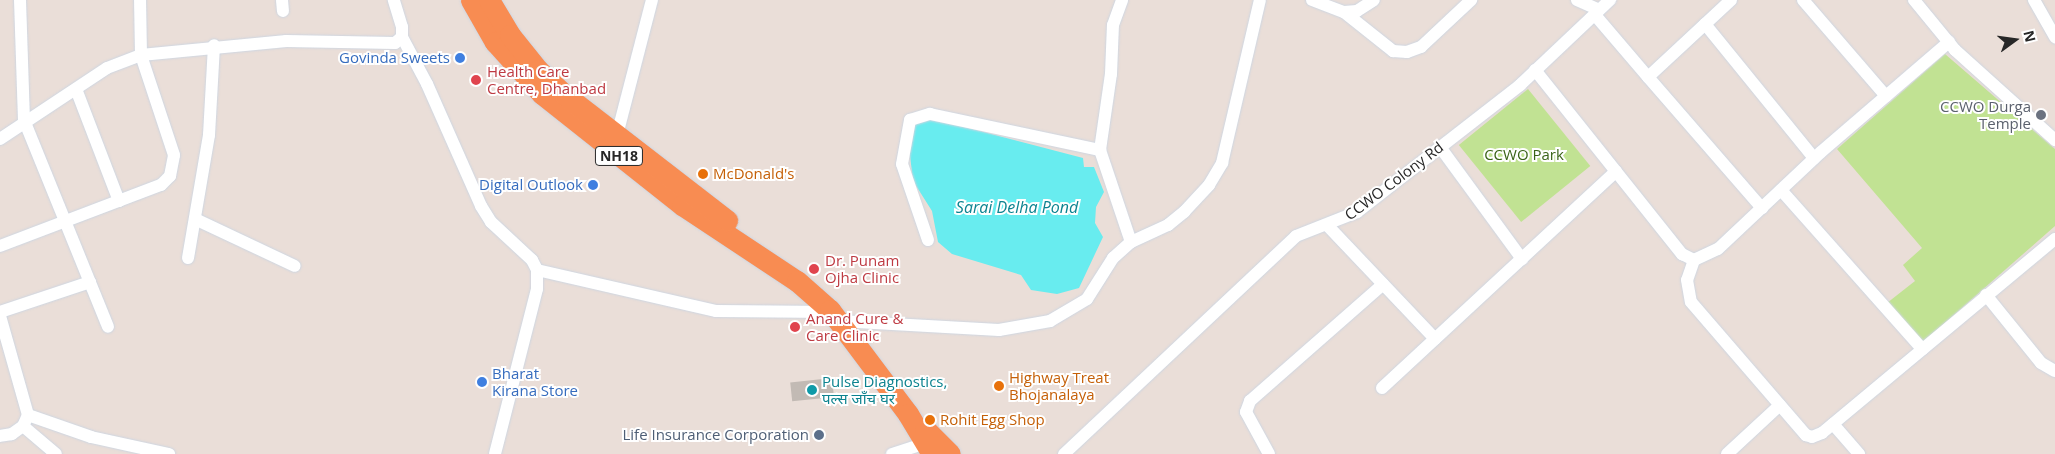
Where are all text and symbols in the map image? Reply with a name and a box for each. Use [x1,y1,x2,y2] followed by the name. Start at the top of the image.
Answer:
[1990,15,2040,65] north arrow
[2019,28,2041,44] text: N
[339,49,450,67] place label: Govinda Sweets
[454,52,466,64] marker: Govinda Sweets
[487,62,606,97] place label: Health Care Centre, Dhanbad
[469,73,483,87] marker: Health Care Centre, Dhanbad
[1940,97,2031,132] place label: CCWO Durga Temple
[2035,109,2047,121] marker: CCWO Durga Temple
[1341,138,1447,224] street label: CCWO Colony Rd
[594,144,644,168] road number: NH18
[1484,146,1564,164] park label: CCWO Park
[713,165,795,183] place label: McDonald's
[697,168,709,180] marker: McDonald's
[479,176,583,194] place label: Digital Outlook
[587,179,599,191] marker: Digital Outlook
[956,197,1078,217] water label: Sarai Delha Pond
[825,251,899,286] place label: Dr. Punam Ojha Clinic
[807,262,821,276] marker: Dr. Punam Ojha Clinic
[806,309,903,344] place label: Anand Cure & Care Clinic
[788,320,802,334] marker: Anand Cure & Care Clinic
[492,364,578,399] place label: Bharat Kirana Store
[1009,368,1109,403] place label: Highway Treat Bhojanalaya
[822,372,947,407] place label: Pulse Diagnostics, पल्स जाँच घर
[476,376,488,388] marker: Bharat Kirana Store
[993,380,1005,392] marker: Highway Treat Bhojanalaya
[806,384,818,396] marker: Pulse Diagnostics, पल्स जाँच घर
[940,411,1045,429] place label: Rohit Egg Shop
[924,414,936,426] marker: Rohit Egg Shop
[622,426,809,444] place label: Life Insurance Corporation
[813,429,825,441] marker: Life Insurance Corporation

